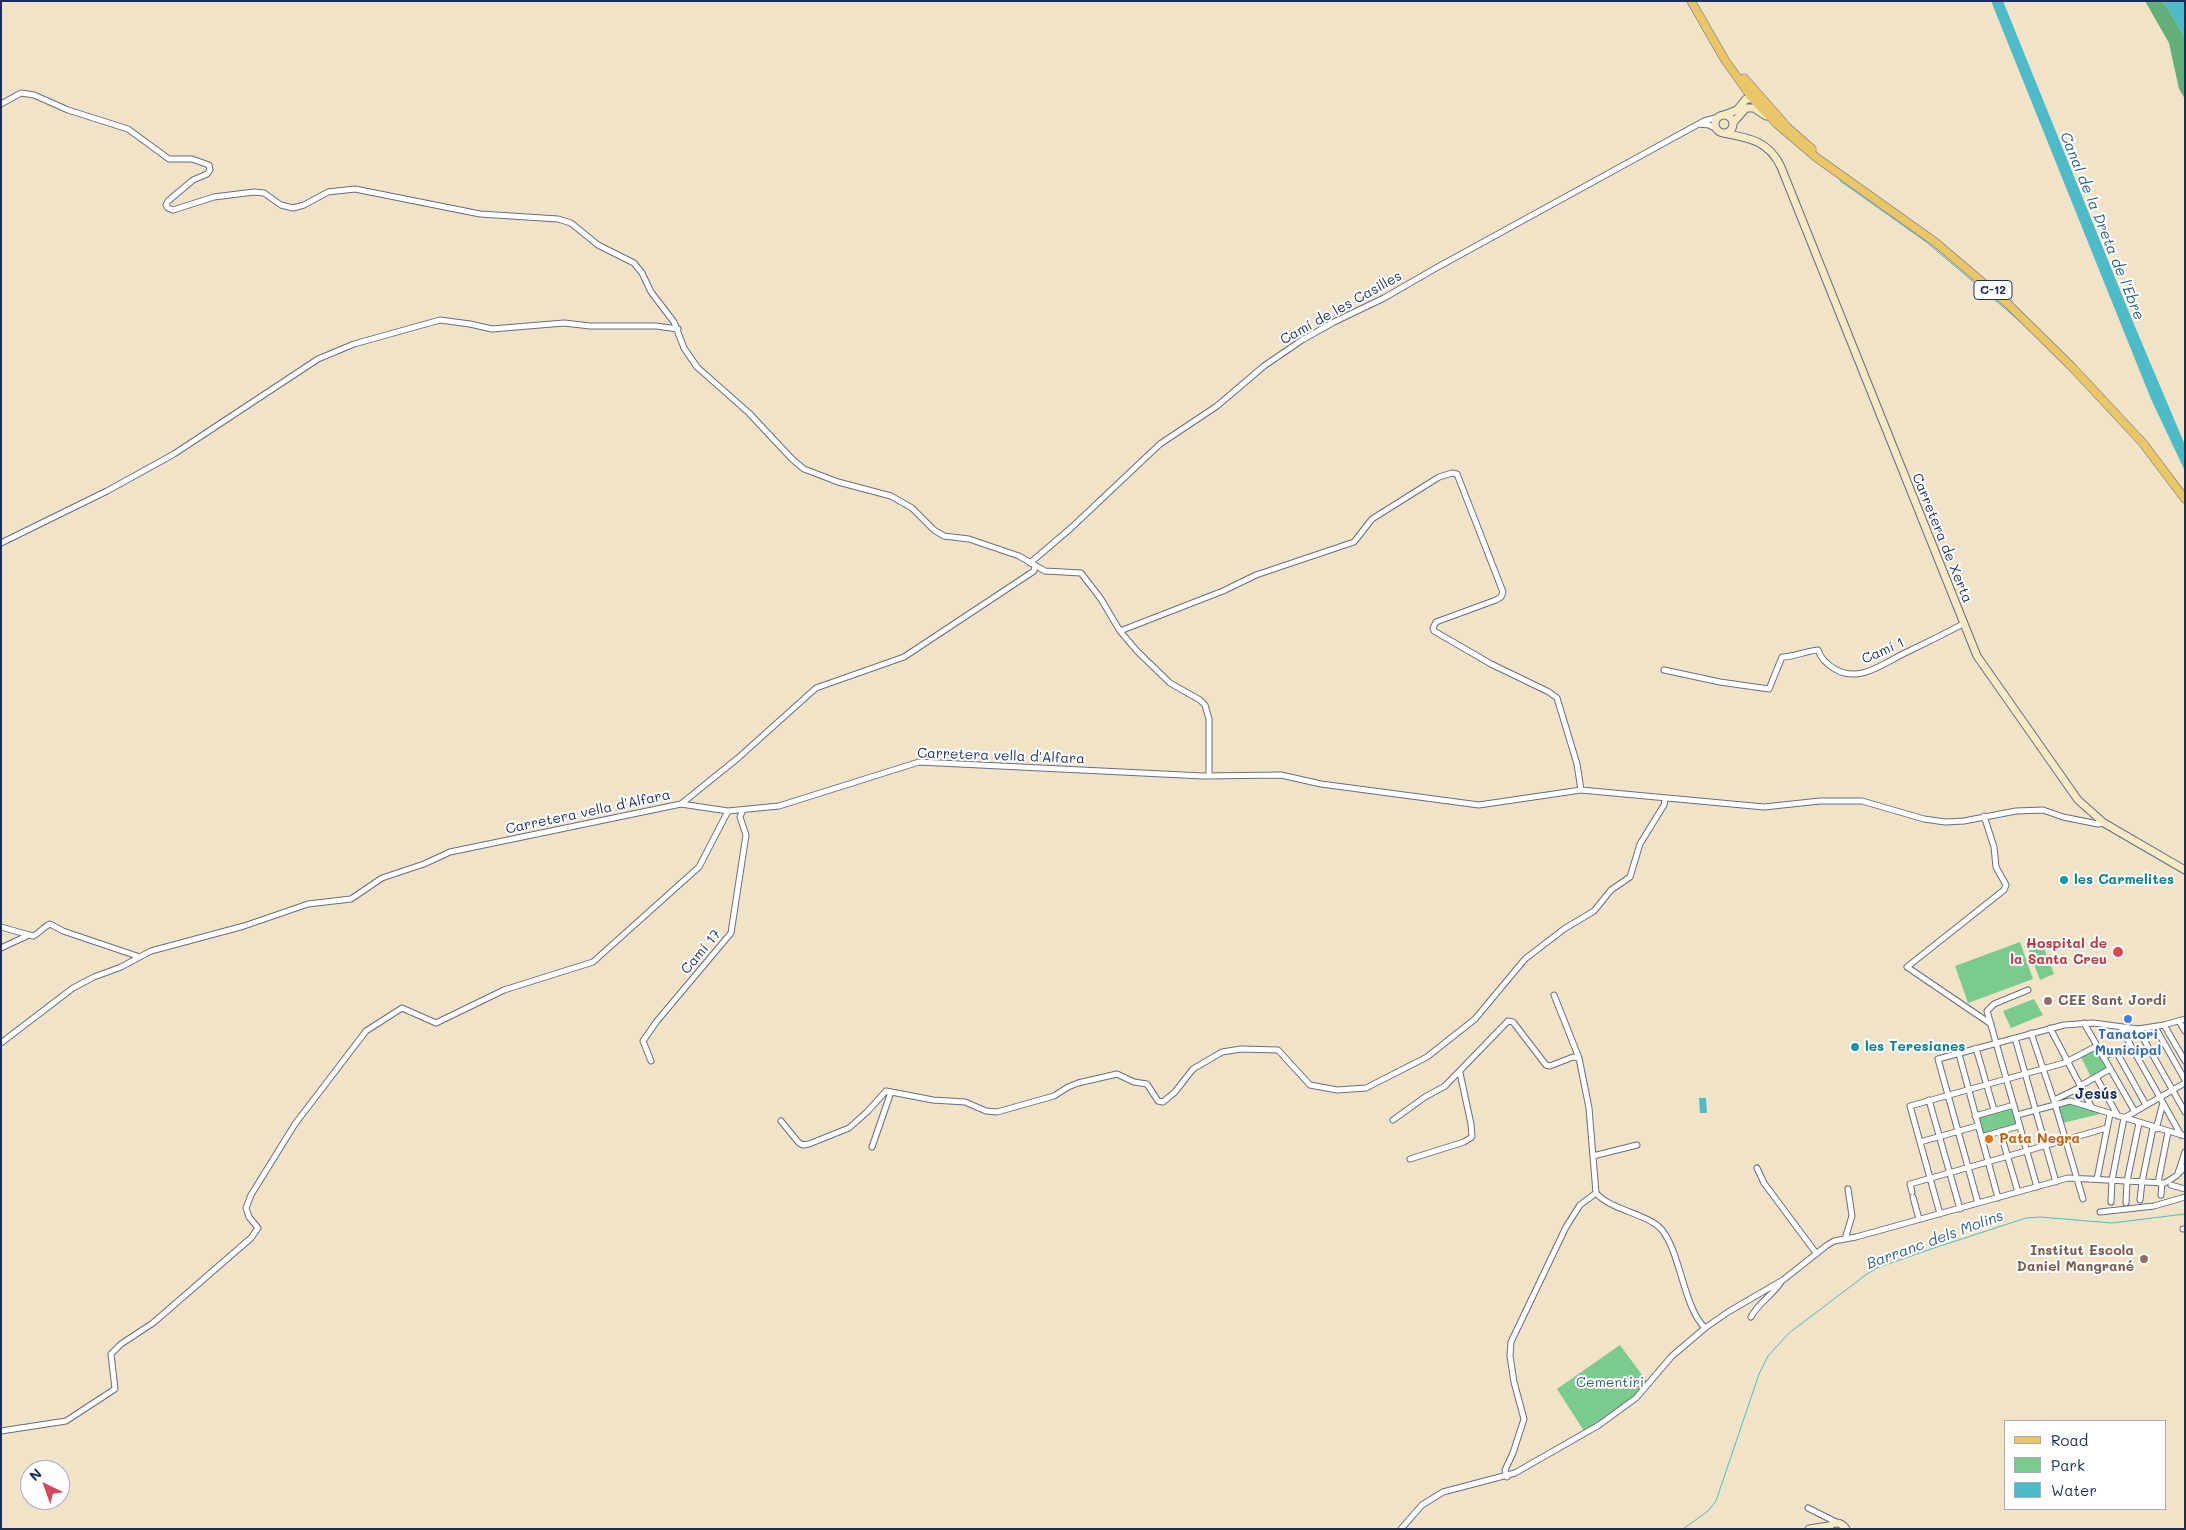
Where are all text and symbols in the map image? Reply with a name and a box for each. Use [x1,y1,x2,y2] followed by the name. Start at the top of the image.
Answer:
[2056,129,2148,323] water label: Canal de la Dreta de l'Ebre
[1277,268,1405,348] street label: Camí de les Casilles
[1974,280,2012,300] road number: C-12
[1908,471,1976,605] street label: Carretera de Xerta
[1859,634,1907,668] street label: Camí 1
[917,745,1085,767] street label: Carretera vella d'Alfara
[504,786,672,838] street label: Carretera vella d'Alfara
[2074,872,2174,888] place label: les Carmelites
[2058,874,2070,886] marker: les Carmelites
[678,926,724,978] street label: Camí 17
[2010,936,2107,969] place label: Hospital de la Santa Creu
[2111,945,2125,959] marker: Hospital de la Santa Creu
[2058,993,2167,1009] place label: CEE Sant Jordi
[2042,995,2054,1007] marker: CEE Sant Jordi
[2122,1013,2134,1025] marker: Tanatori Municipal
[2095,1027,2161,1060] place label: Tanatori Municipal
[1865,1039,1965,1055] place label: les Teresianes
[1849,1041,1861,1053] marker: les Teresianes
[2075,1085,2117,1103] district label: Jesús
[1999,1131,2080,1147] place label: Pata Negra
[1983,1133,1995,1145] marker: Pata Negra
[1864,1207,2006,1273] water label: Barranc dels Molins
[2017,1243,2134,1276] place label: Institut Escola Daniel Mangrané
[2138,1253,2150,1265] marker: Institut Escola Daniel Mangrané
[1576,1375,1644,1391] park label: Cementiri
[2004,1420,2166,1510] legend
[2051,1430,2088,1450] text: Road
[2051,1455,2085,1475] text: Park
[20,1460,70,1510] north arrow
[25,1464,46,1485] text: N
[2051,1480,2097,1500] text: Water

